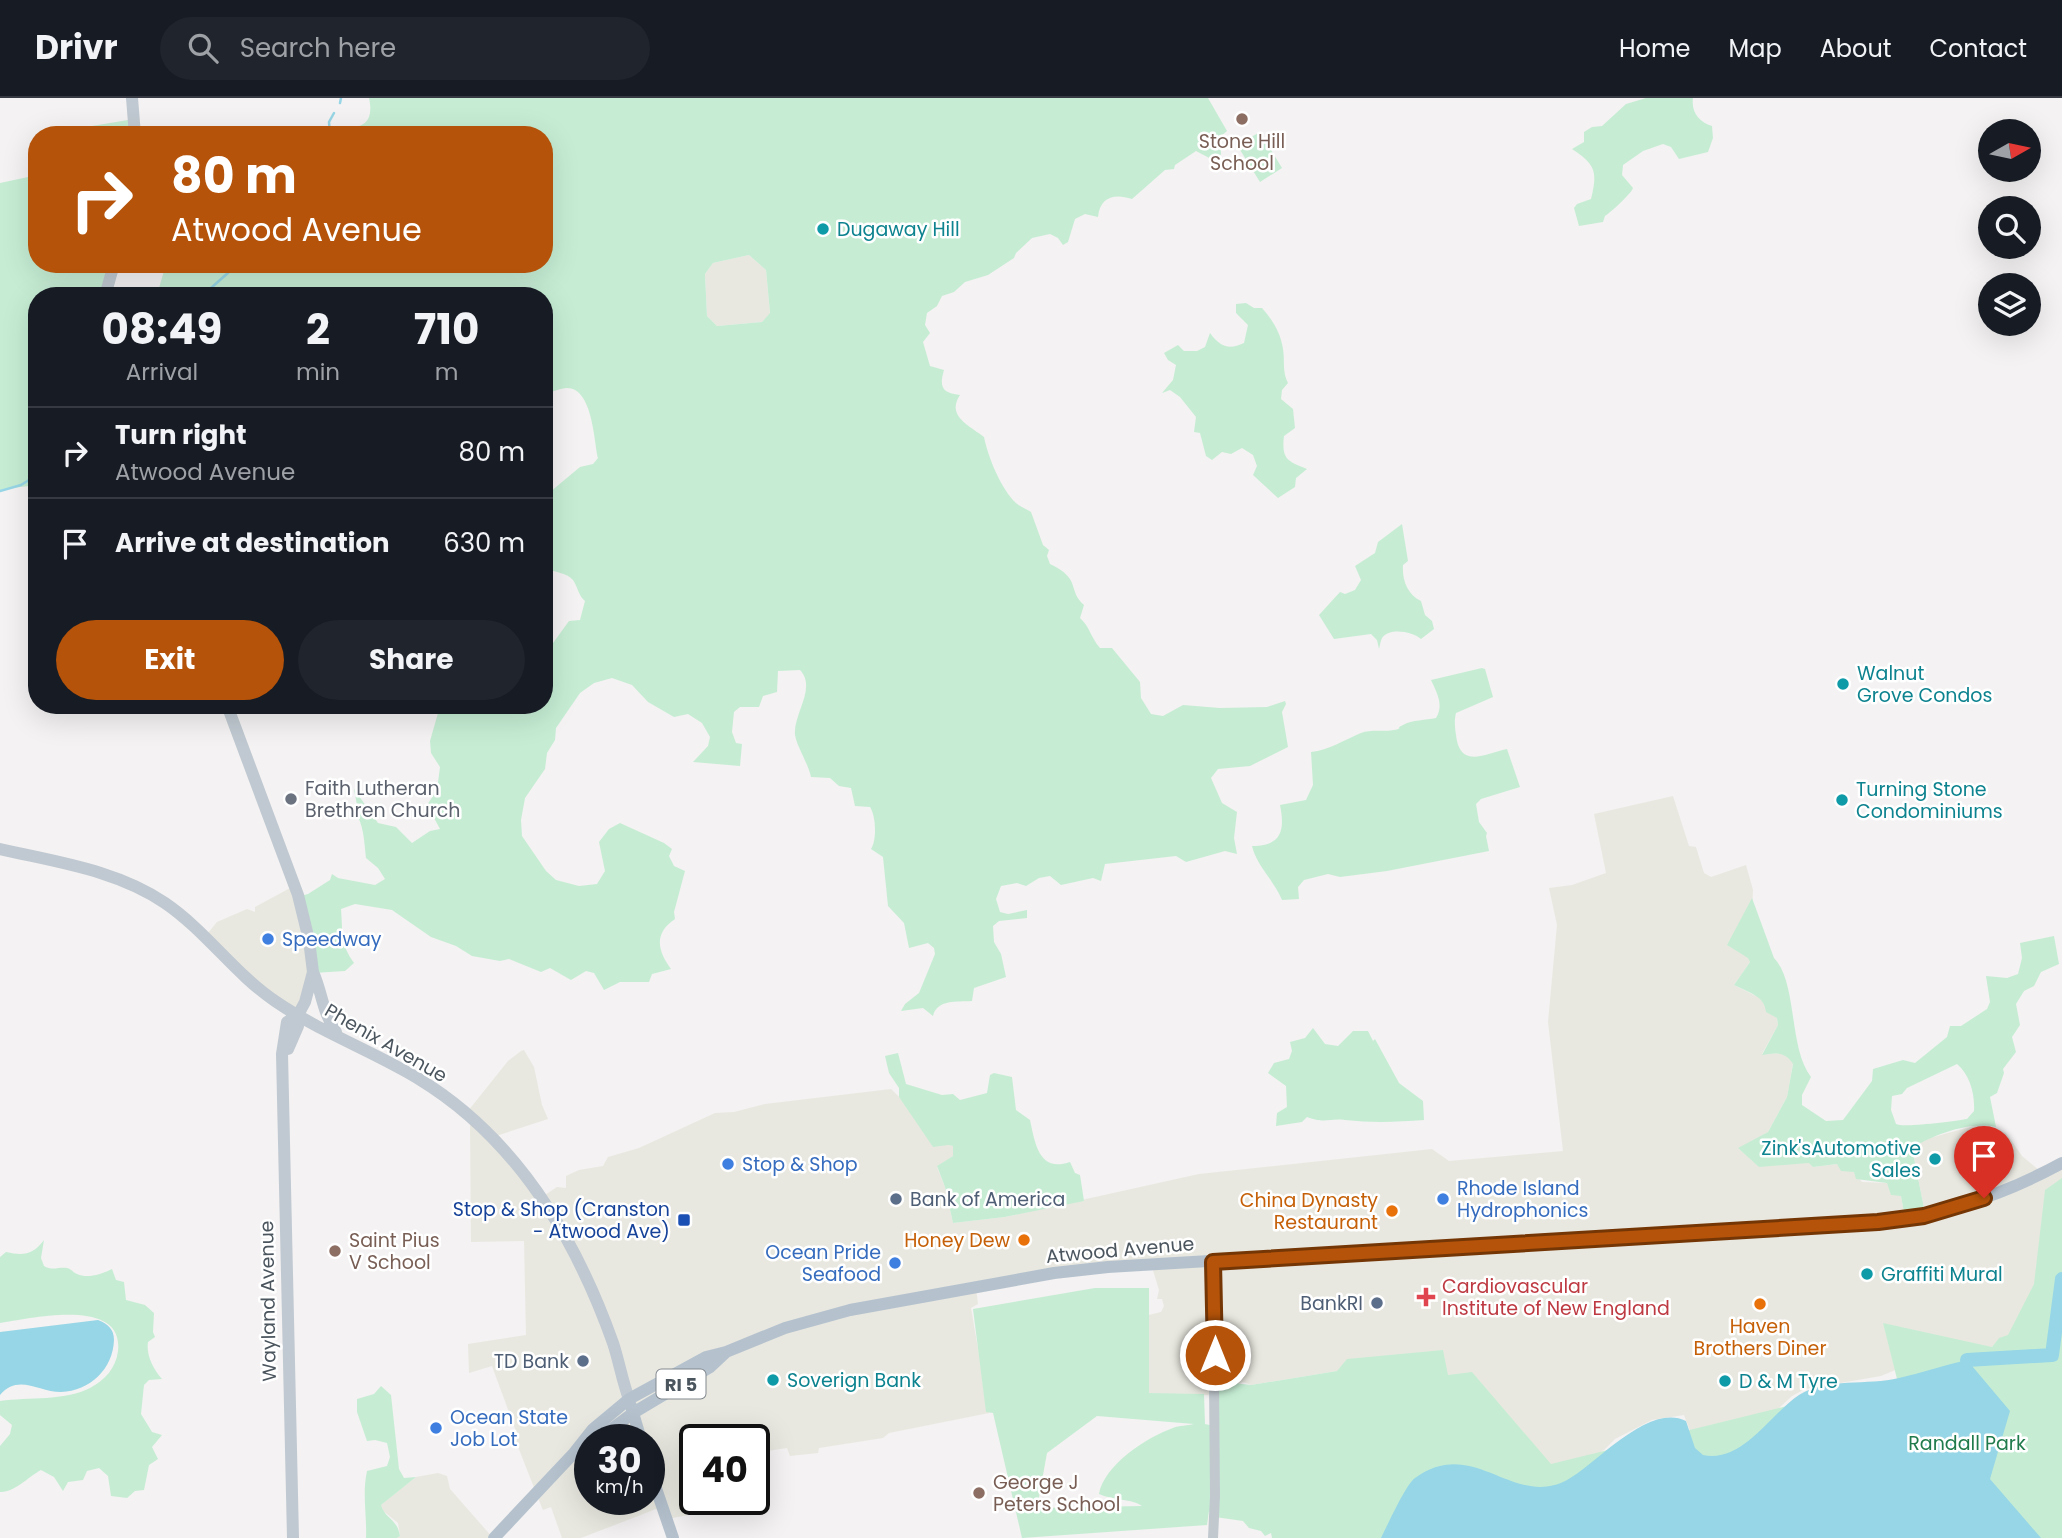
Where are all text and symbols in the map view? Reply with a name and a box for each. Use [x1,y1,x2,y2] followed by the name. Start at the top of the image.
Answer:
[160,17,650,80] search box
[35,24,118,71] text: Drivr
[184,29,222,67] icon: search
[240,30,396,66] text: Search here
[1619,32,1691,65] text: Home
[1729,32,1782,65] text: Map
[1820,32,1891,65] text: About
[1929,32,2027,65] text: Contact
[1234,111,1250,127] marker: Stone Hill School
[1978,119,2040,182] north arrow
[1978,119,2041,336] map controls
[1199,128,1285,177] place label: Stone Hill School
[171,142,297,210] text: 80 m
[56,154,147,245] icon: right
[1978,196,2041,259] button: search
[171,207,422,252] text: Atwood Avenue
[837,216,960,243] place label: Dugaway Hill
[815,221,831,237] marker: Dugaway Hill
[1978,273,2041,336] button: layers
[102,300,222,359] text: 08:49
[306,300,330,359] text: 2
[414,300,479,359] text: 710
[126,356,198,388] text: Arrival
[296,356,340,388] text: min
[435,356,458,388] text: m
[115,417,247,453] text: Turn right
[56,434,94,472] icon: right
[459,434,525,470] text: 80 m
[115,456,295,488] text: Atwood Avenue
[56,525,94,563] icon: arrive
[115,525,390,561] text: Arrive at destination
[443,525,525,561] text: 630 m
[56,620,284,700] button: Exit
[298,620,525,700] button: Share
[1857,660,1992,709] place label: Walnut Grove Condos
[1835,676,1851,692] marker: Walnut Grove Condos
[305,775,460,824] place label: Faith Lutheran Brethren Church
[1856,776,2003,825] place label: Turning Stone Condominiums
[283,791,299,807] marker: Faith Lutheran Brethren Church
[1834,792,1850,808] marker: Turning Stone Condominiums
[282,926,382,953] place label: Speedway
[260,931,276,947] marker: Speedway
[320,997,452,1089] street label: Phenix Avenue
[1954,1126,2014,1198] pin
[1761,1135,1921,1184] place label: Zink'sAutomotive Sales
[1965,1137,2003,1175] icon: arrive
[742,1151,858,1178] place label: Stop & Shop
[1927,1151,1943,1167] marker: Zink'sAutomotive Sales
[720,1156,736,1172] marker: Stop & Shop
[1457,1175,1588,1224] place label: Rhode Island Hydrophonics
[910,1186,1065,1213] place label: Bank of America
[1240,1187,1378,1236] place label: China Dynasty Restaurant
[888,1191,904,1207] marker: Bank of America
[1435,1191,1451,1207] marker: Rhode Island Hydrophonics
[453,1196,670,1245] place label: Stop & Shop (Cranston - Atwood Ave)
[1384,1203,1400,1219] marker: China Dynasty Restaurant
[676,1212,692,1228] marker: Stop & Shop (Cranston - Atwood Ave)
[253,1220,283,1382] street label: Wayland Avenue
[349,1227,440,1276] place label: Saint Pius V School
[904,1227,1010,1254] place label: Honey Dew
[1045,1230,1195,1270] street label: Atwood Avenue
[1016,1232,1032,1248] marker: Honey Dew
[765,1239,881,1288] place label: Ocean Pride Seafood
[327,1243,343,1259] marker: Saint Pius V School
[887,1255,903,1271] marker: Ocean Pride Seafood
[1881,1261,2003,1288] place label: Graffiti Mural
[1859,1266,1875,1282] marker: Graffiti Mural
[1442,1273,1670,1322] place label: Cardiovascular Institute of New England
[1416,1287,1436,1307] marker: Cardiovascular Institute of New England
[1300,1290,1363,1317] place label: BankRI
[1369,1295,1385,1311] marker: BankRI
[1752,1296,1768,1312] marker: Haven Brothers Diner
[1694,1313,1826,1362] place label: Haven Brothers Diner
[1178,1318,1252,1392] position arrow
[494,1348,569,1375] place label: TD Bank
[575,1353,591,1369] marker: TD Bank
[787,1367,921,1394] place label: Soverign Bank
[1739,1368,1838,1395] place label: D & M Tyre
[656,1370,706,1399] road number: RI 5
[765,1372,781,1388] marker: Soverign Bank
[1717,1373,1733,1389] marker: D & M Tyre
[450,1404,568,1453] place label: Ocean State Job Lot
[428,1420,444,1436] marker: Ocean State Job Lot
[679,1424,770,1515] speed limit sign: 40
[1908,1430,2026,1457] park label: Randall Park
[598,1436,642,1485] text: 30
[993,1469,1120,1518] place label: George J Peters School
[596,1474,643,1499] text: km/h
[971,1485,987,1501] marker: George J Peters School

